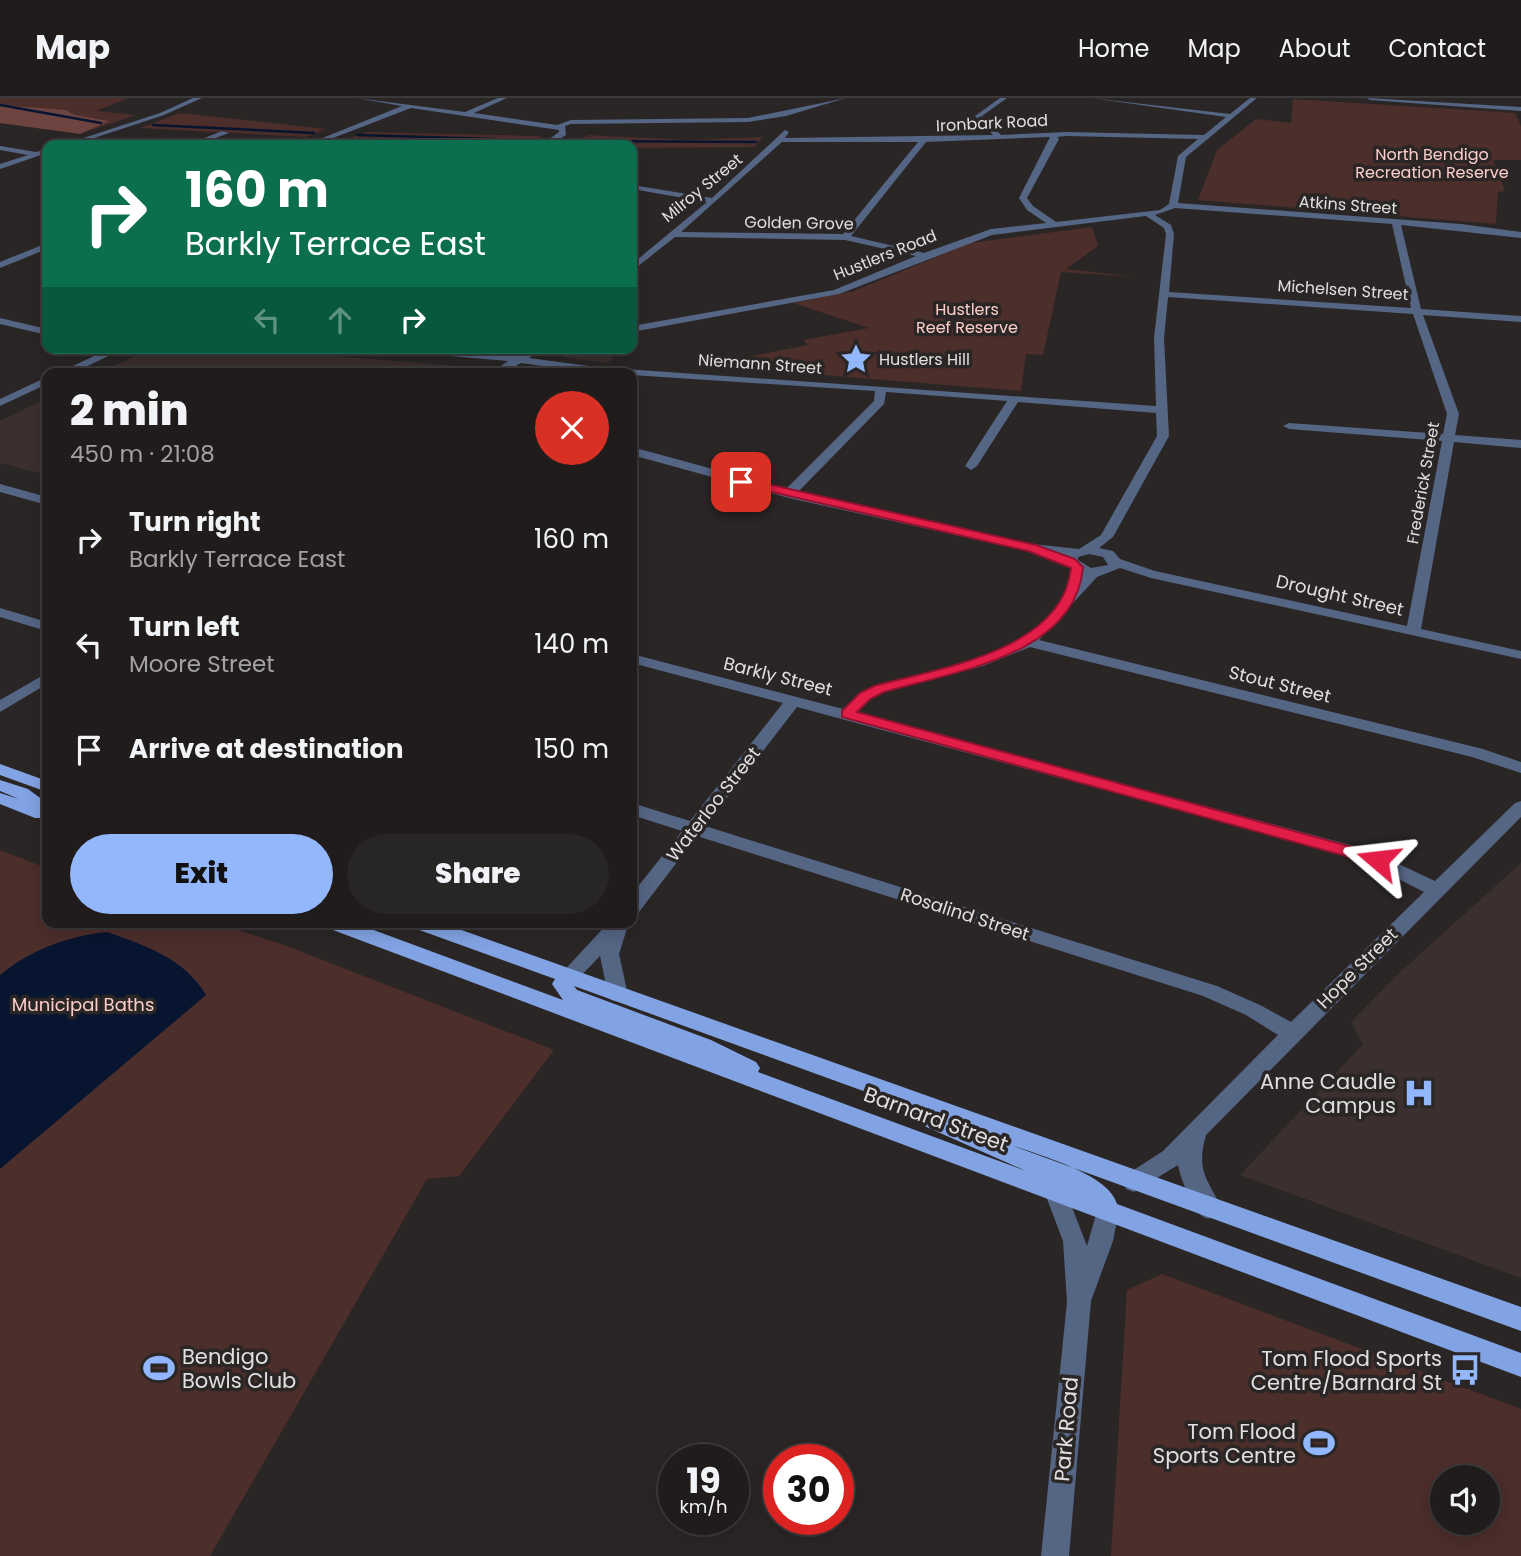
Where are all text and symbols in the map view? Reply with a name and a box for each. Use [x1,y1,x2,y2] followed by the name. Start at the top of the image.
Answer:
[35,24,110,71] text: Map
[1078,32,1150,65] text: Home
[1188,32,1241,65] text: Map
[1279,32,1350,65] text: About
[1388,32,1486,65] text: Contact
[935,109,1049,137] street label: Ironbark Road
[1355,143,1509,184] park label: North Bendigo Recreation Reserve
[657,148,747,228] street label: Milroy Street
[185,156,329,224] text: 160 m
[70,168,161,259] icon: right
[1298,190,1398,220] street label: Atkins Street
[744,211,854,235] street label: Golden Grove
[185,221,486,266] text: Barkly Terrace East
[830,224,940,286] street label: Hustlers Road
[1277,274,1409,306] street label: Michelsen Street
[916,298,1018,339] park label: Hustlers Reef Reserve
[248,301,286,339] icon: left
[321,301,359,339] icon: ahead
[394,301,432,339] icon: right
[839,342,873,376] place icon: Hustlers Hill
[697,348,823,380] street label: Niemann Street
[879,348,970,371] place label: Hustlers Hill
[70,381,188,440] text: 2 min
[535,391,609,465] button: close
[1401,420,1445,546] street label: Frederick Street
[70,438,215,470] text: 450 m · 21:08
[711,452,771,512] pin
[722,463,760,501] icon: arrive
[129,504,261,540] text: Turn right
[70,521,108,559] icon: right
[534,521,609,557] text: 160 m
[129,543,345,575] text: Barkly Terrace East
[1274,568,1406,622] street label: Drought Street
[129,609,240,645] text: Turn left
[70,626,108,664] icon: left
[534,626,609,662] text: 140 m
[129,648,275,680] text: Moore Street
[721,650,835,702] street label: Barkly Street
[1226,659,1334,709] street label: Stout Street
[70,731,108,769] icon: arrive
[129,731,404,767] text: Arrive at destination
[534,731,609,767] text: 150 m
[660,741,766,867] street label: Waterloo Street
[1341,823,1415,897] position arrow
[70,834,333,914] button: Exit
[347,834,609,914] button: Share
[897,881,1033,947] street label: Rosalind Street
[1311,922,1403,1014] street label: Hope Street
[12,992,154,1017] park label: Municipal Baths
[1260,1067,1396,1120] place label: Anne Caudle Campus
[1402,1076,1436,1110] hospital icon: Anne Caudle Campus
[860,1079,1012,1159] street label: Barnard Street
[182,1342,296,1395] place label: Bendigo Bowls Club
[1251,1344,1442,1397] place label: Tom Flood Sports Centre/Barnard St
[142,1351,176,1385] sports icon: Bendigo Bowls Club
[1448,1353,1482,1387] bus stop icon: Tom Flood Sports Centre/Barnard St
[1047,1375,1085,1483] street label: Park Road
[1153,1417,1296,1470] place label: Tom Flood Sports Centre
[1302,1426,1336,1460] sports icon: Tom Flood Sports Centre
[763,1444,854,1535] speed limit sign: 30
[686,1456,721,1505] text: 19
[1430,1465,1500,1535] map controls
[1430,1465,1500,1535] button: sound
[680,1494,727,1519] text: km/h

